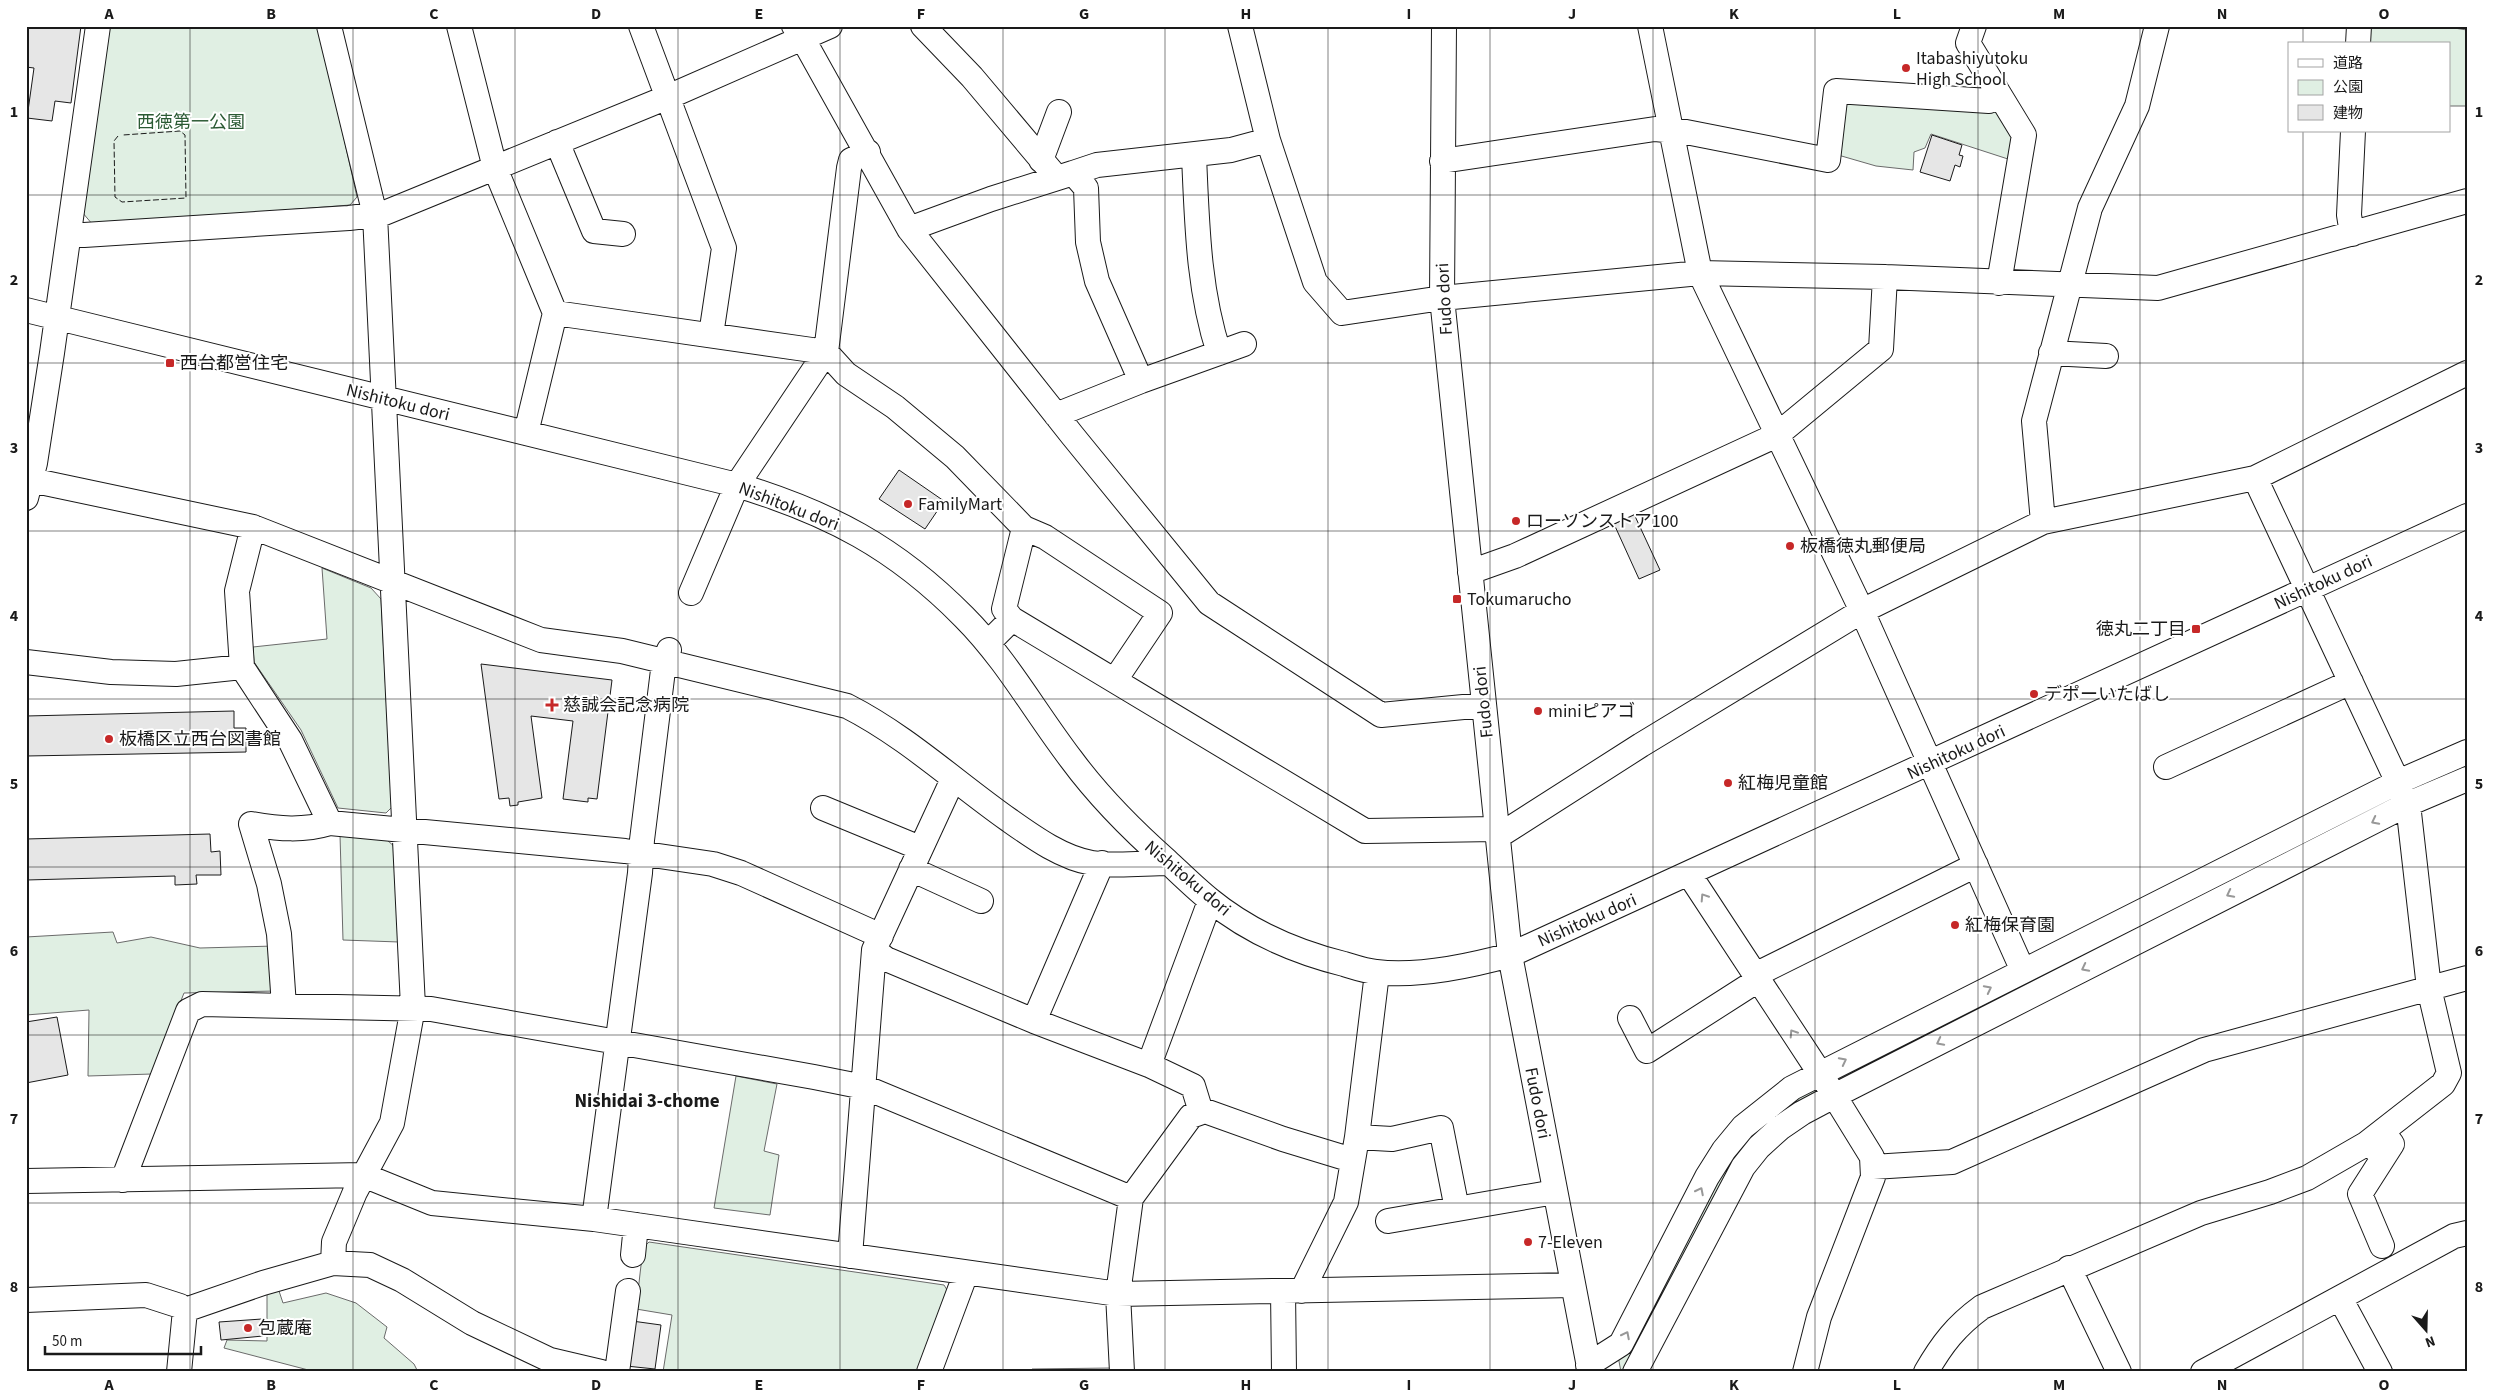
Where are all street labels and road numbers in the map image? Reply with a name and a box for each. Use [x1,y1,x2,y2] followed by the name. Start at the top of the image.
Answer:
[1430,262,1459,336] street label: Fudo dori
[343,378,452,427] street label: Nishitoku dori
[735,476,843,537] street label: Nishitoku dori
[2270,549,2376,616] street label: Nishitoku dori
[1467,665,1500,739] street label: Fudo dori
[1903,719,2009,786] street label: Nishitoku dori
[1139,835,1236,922] street label: Nishitoku dori
[1534,887,1641,953] street label: Nishitoku dori
[1518,1065,1557,1141] street label: Fudo dori

